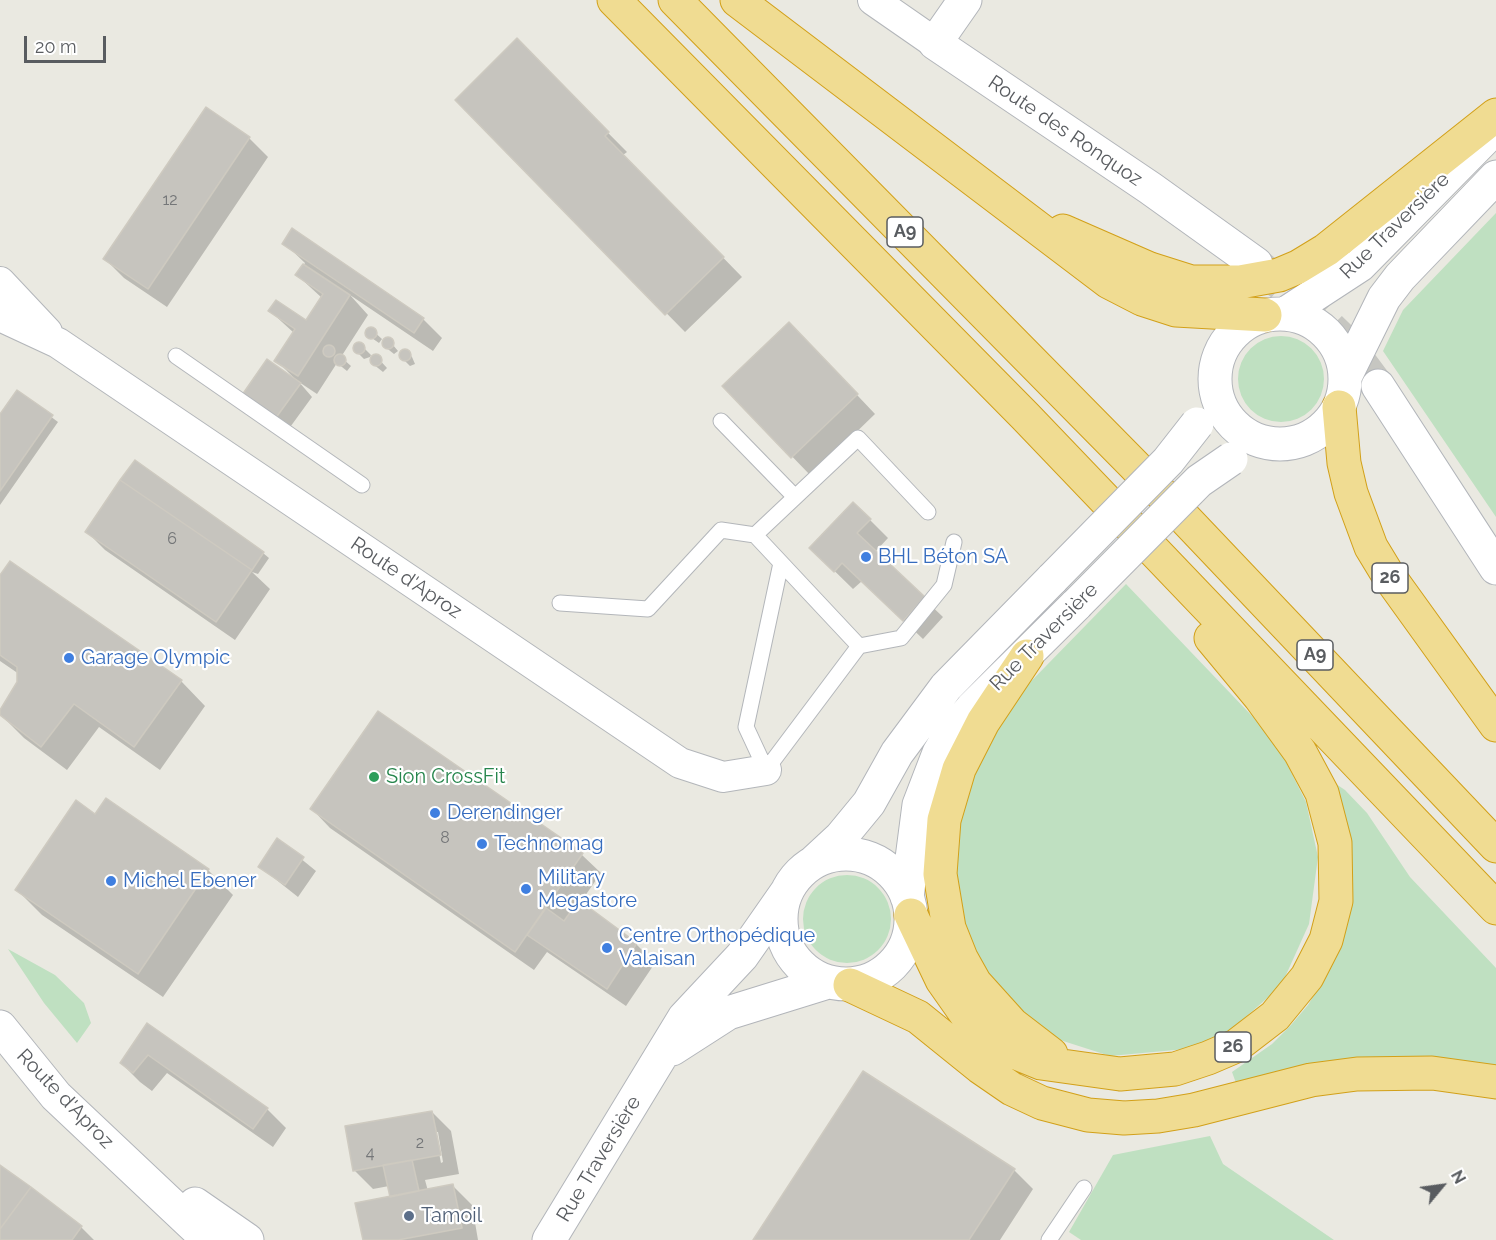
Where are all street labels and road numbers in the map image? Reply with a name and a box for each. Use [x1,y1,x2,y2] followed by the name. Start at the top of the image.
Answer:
[983,70,1147,192] street label: Route des Ronquoz
[1335,168,1455,284] street label: Rue Traversière
[887,217,923,247] road number: A9
[346,532,466,624] street label: Route d'Aproz
[1372,563,1408,593] road number: 26
[985,578,1103,696] street label: Rue Traversière
[1297,640,1333,670] road number: A9
[1215,1032,1251,1062] road number: 26
[12,1044,118,1154] street label: Route d'Aproz
[552,1092,646,1226] street label: Rue Traversière

